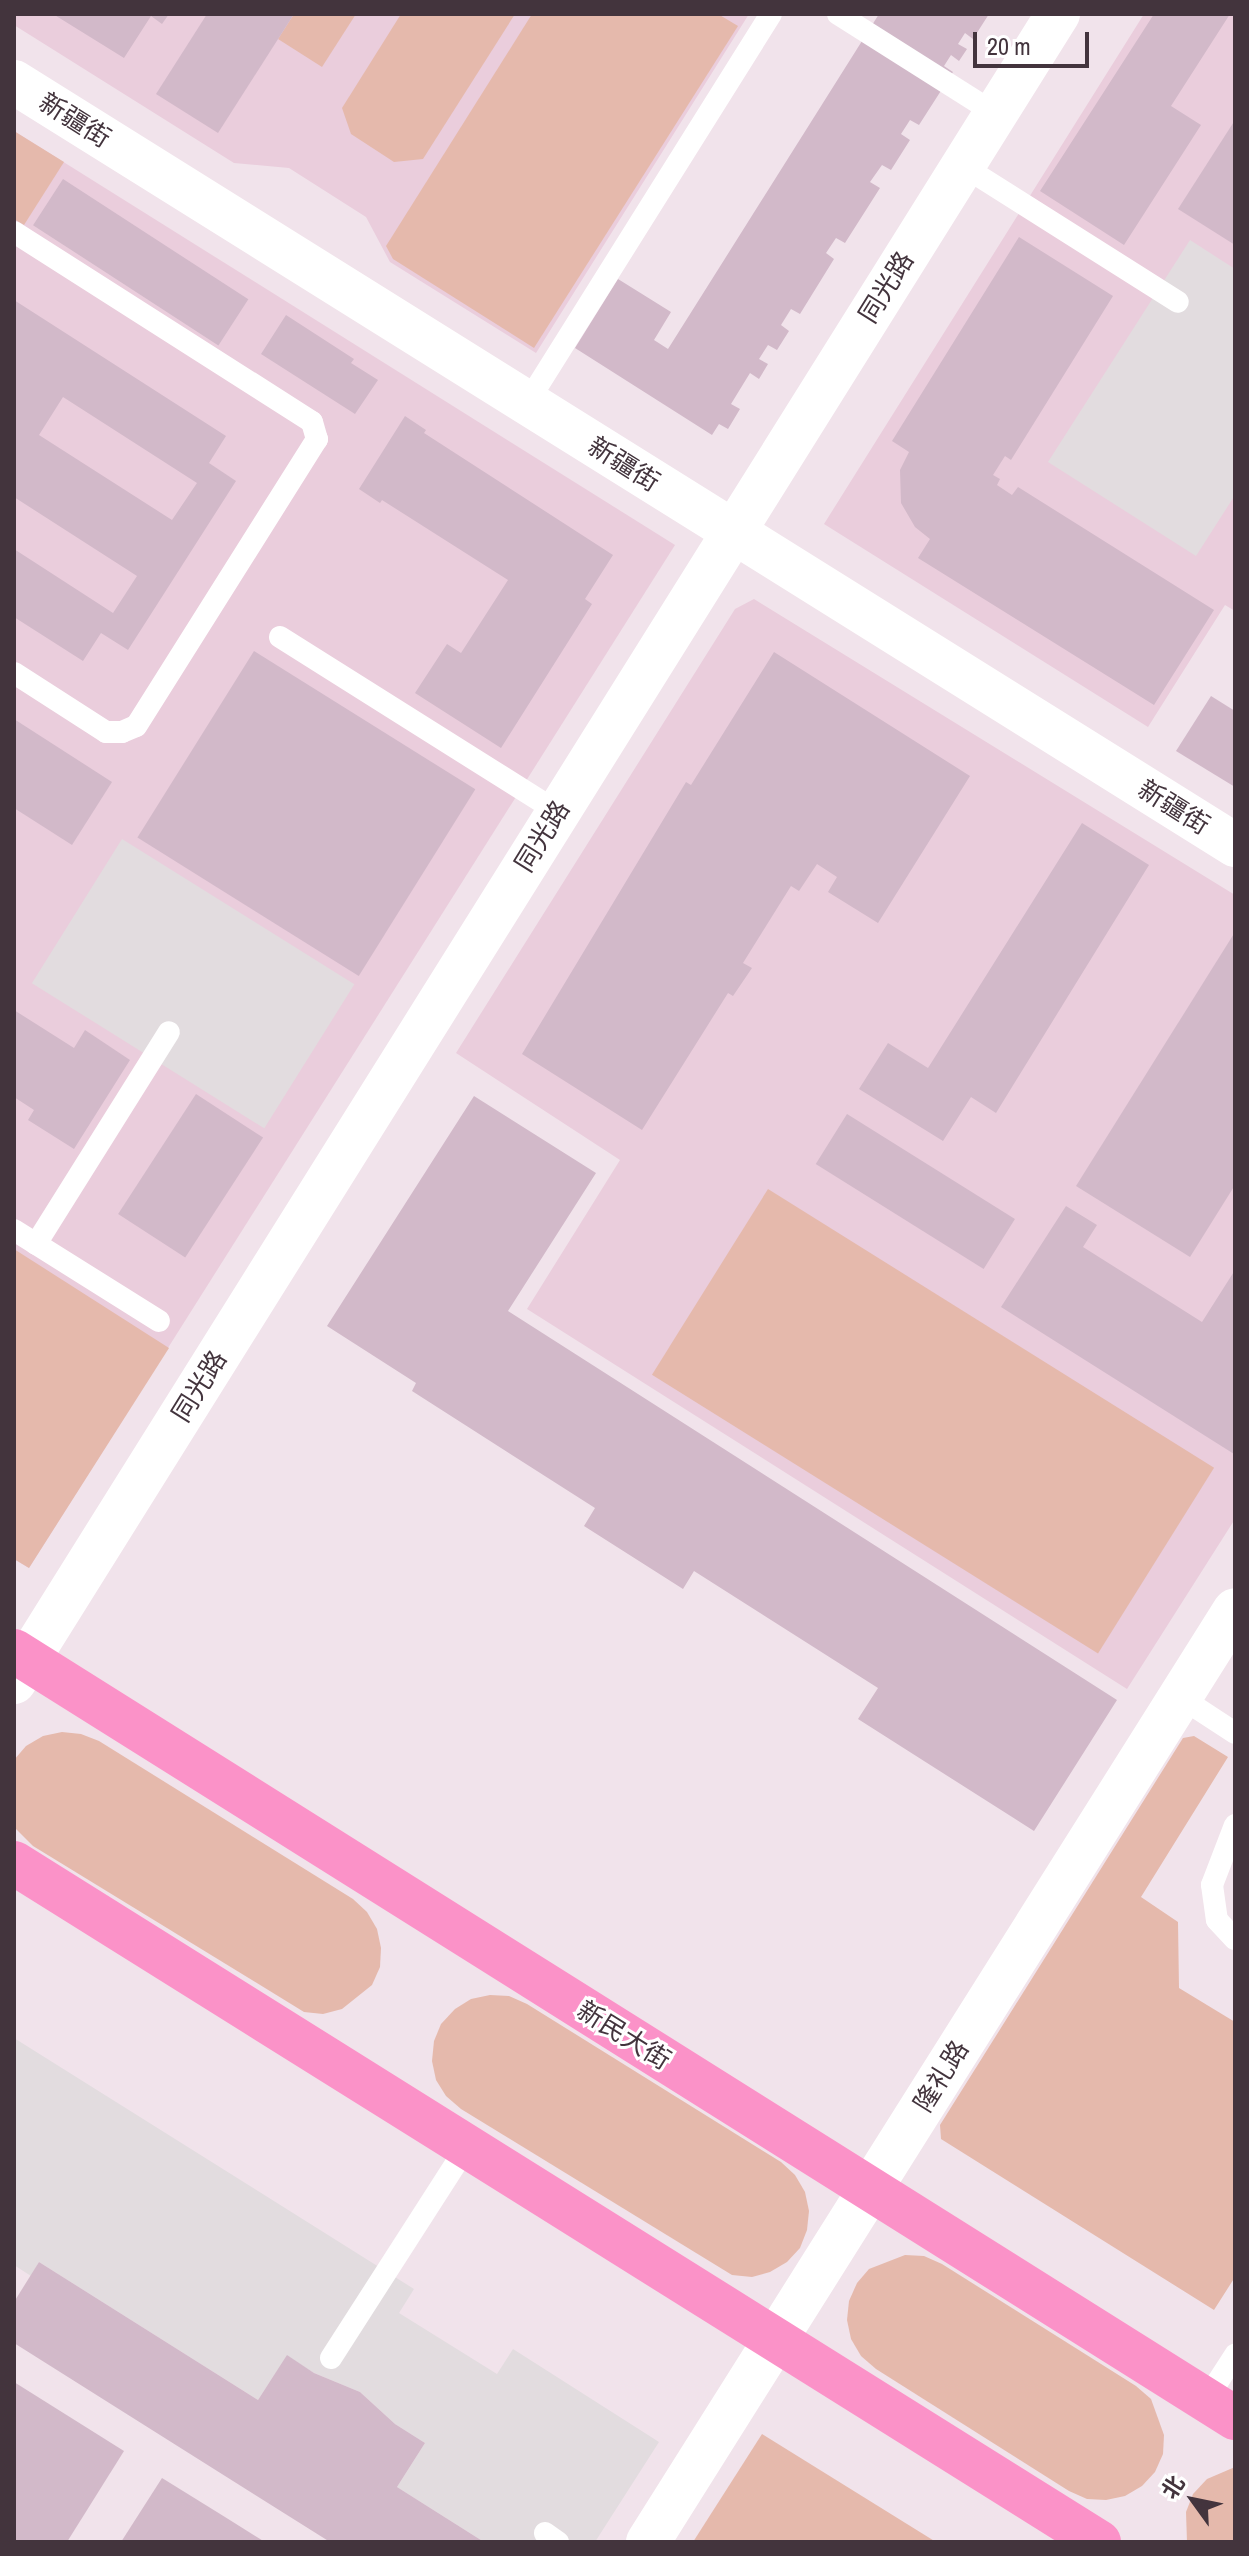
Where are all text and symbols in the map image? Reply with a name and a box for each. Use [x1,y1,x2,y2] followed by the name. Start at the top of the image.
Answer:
[977,16,1093,66] scale bar
[987,30,1031,62] text: 20 m
[34,86,116,154] street label: 新疆街
[852,246,920,328] street label: 同光路
[583,430,665,498] street label: 新疆街
[1133,773,1215,841] street label: 新疆街
[508,795,576,877] street label: 同光路
[165,1345,233,1427] street label: 同光路
[572,1994,676,2076] street label: 新民大街
[907,2035,975,2117] street label: 隆礼路
[1153,2460,1233,2540] north arrow
[1154,2470,1191,2504] text: 北

